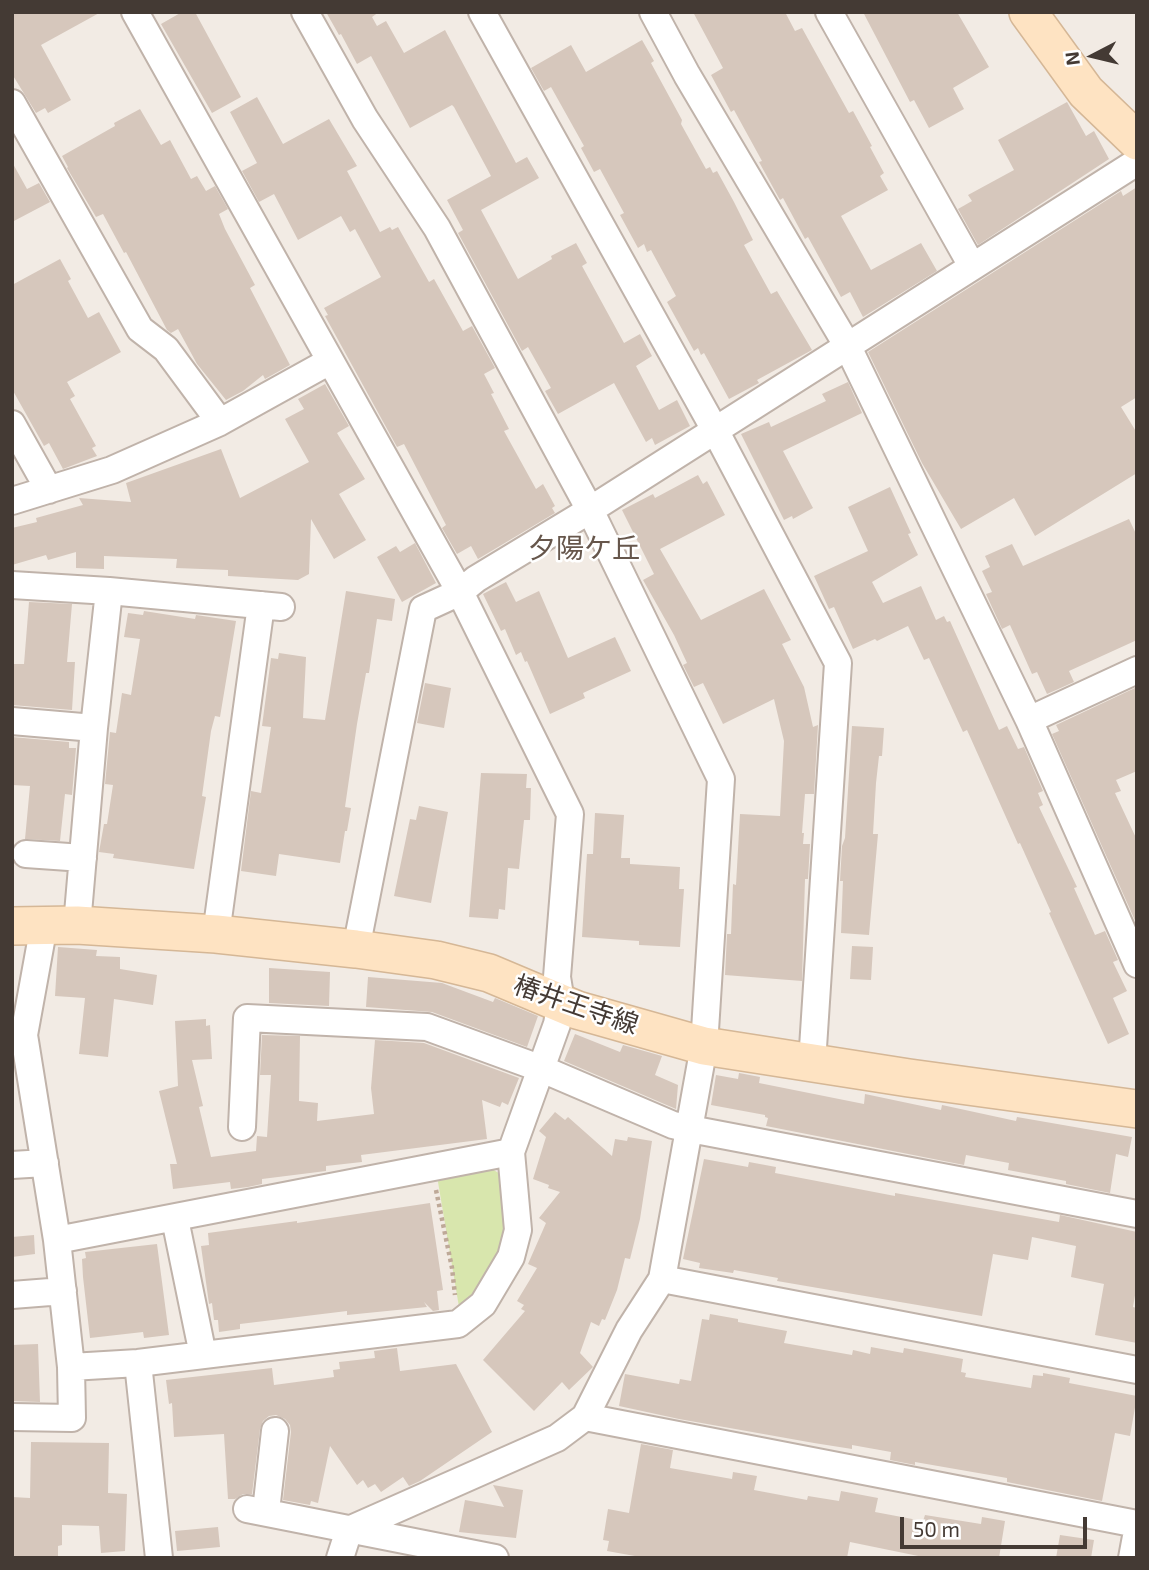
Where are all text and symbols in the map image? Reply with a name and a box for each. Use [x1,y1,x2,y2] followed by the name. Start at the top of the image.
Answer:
[1058,21,1128,91] north arrow
[1059,50,1084,67] text: N
[528,532,640,566] district label: 夕陽ケ丘
[509,969,643,1041] street label: 椿井王寺線
[904,1504,1091,1548] scale bar
[913,1516,960,1541] text: 50 m

